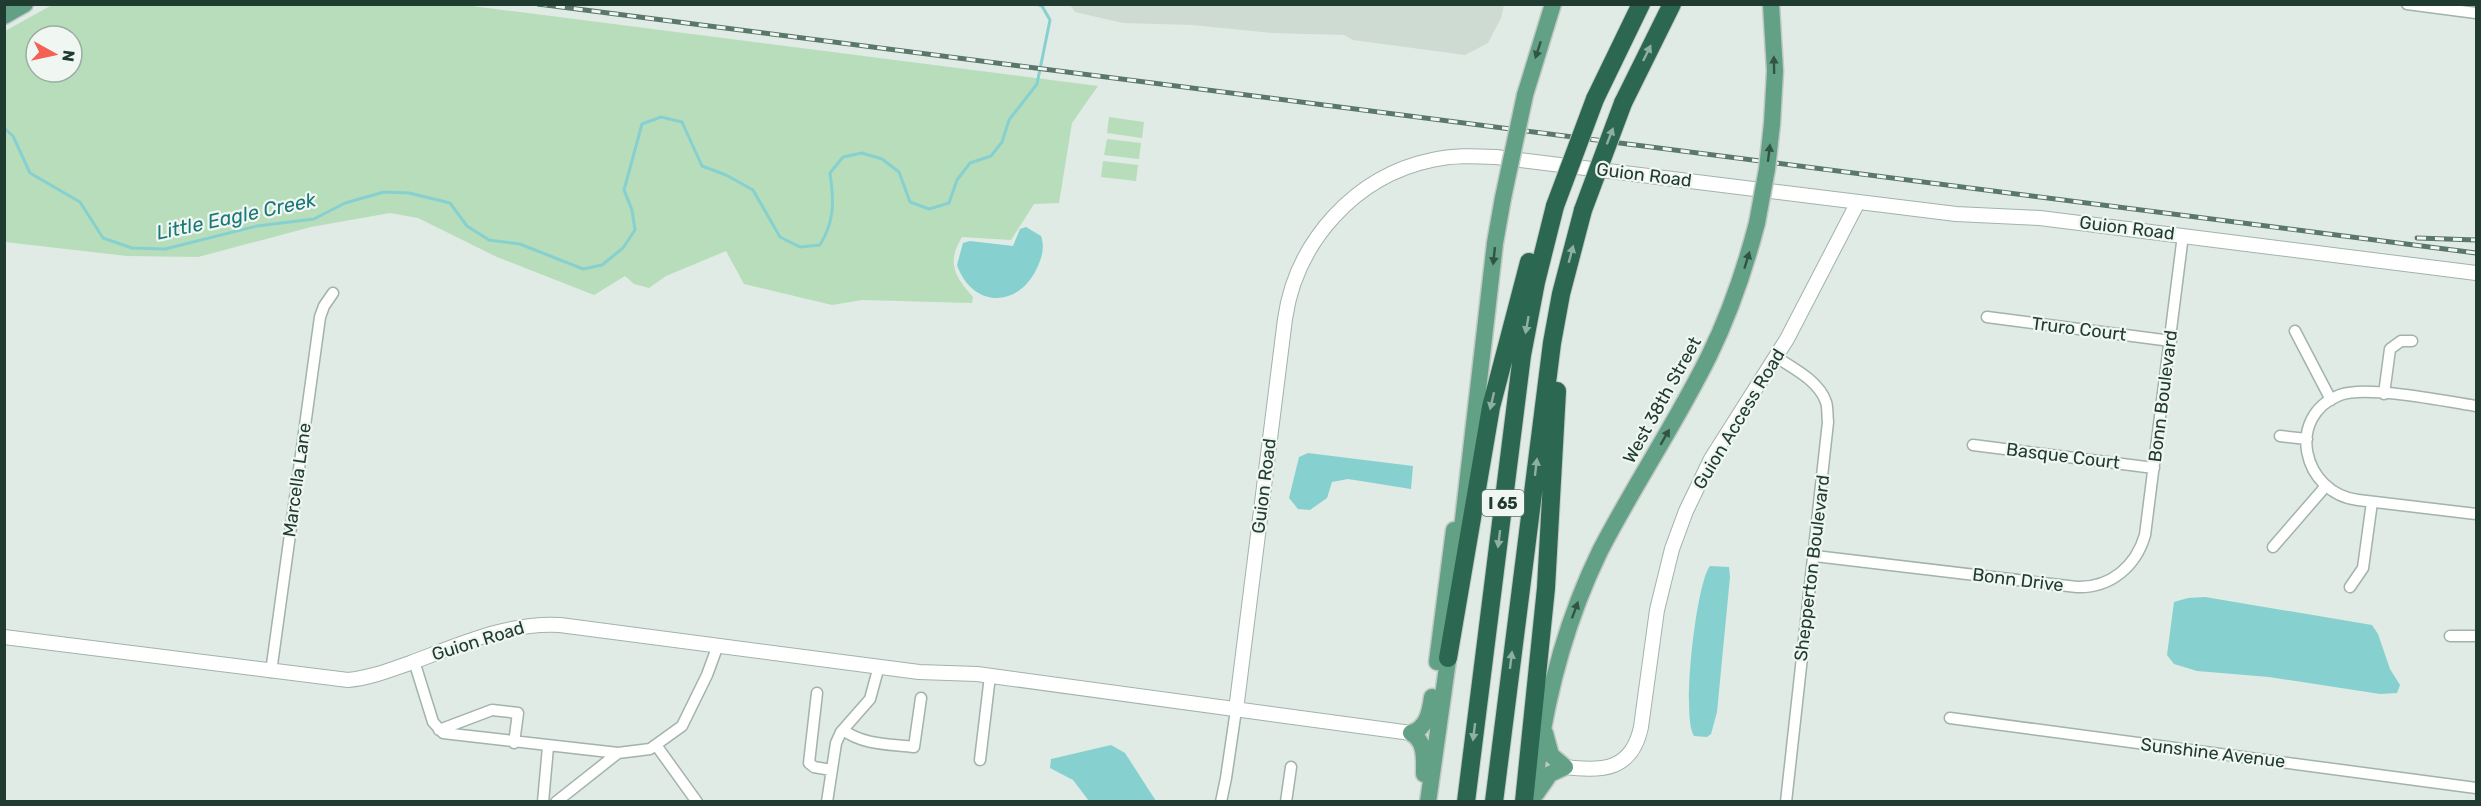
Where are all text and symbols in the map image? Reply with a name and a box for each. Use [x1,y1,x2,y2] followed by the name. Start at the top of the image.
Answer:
[24,24,84,84] north arrow
[1533,41,1542,59] one-way arrow
[1642,45,1651,62] one-way arrow
[58,49,79,63] text: N
[1770,56,1779,75] one-way arrow
[1605,127,1615,145] one-way arrow
[1764,143,1774,162] one-way arrow
[1595,158,1693,192] street label: Guion Road
[154,187,319,245] water label: Little Eagle Creek
[2078,211,2176,245] street label: Guion Road
[1567,245,1577,263] one-way arrow
[1489,247,1499,266] one-way arrow
[1743,251,1752,269] one-way arrow
[2030,312,2128,346] street label: Truro Court
[1523,315,1532,334] one-way arrow
[2144,329,2182,463] street label: Bonn Boulevard
[1618,333,1706,467] street label: West 38th Street
[1688,345,1790,493] street label: Guion Access Road
[1487,392,1497,410] one-way arrow
[278,421,316,539] street label: Marcella Lane
[1659,428,1669,445] one-way arrow
[1247,437,1281,535] street label: Guion Road
[2005,438,2121,474] street label: Basque Court
[1531,457,1540,476] one-way arrow
[1790,474,1834,662] street label: Shepperton Boulevard
[1482,490,1524,516] road number: I 65
[1494,529,1503,548] one-way arrow
[1971,563,2065,597] street label: Bonn Drive
[1571,600,1581,618] one-way arrow
[429,616,527,666] street label: Guion Road
[1507,651,1516,670] one-way arrow
[1470,723,1479,742] one-way arrow
[2139,733,2287,773] street label: Sunshine Avenue

